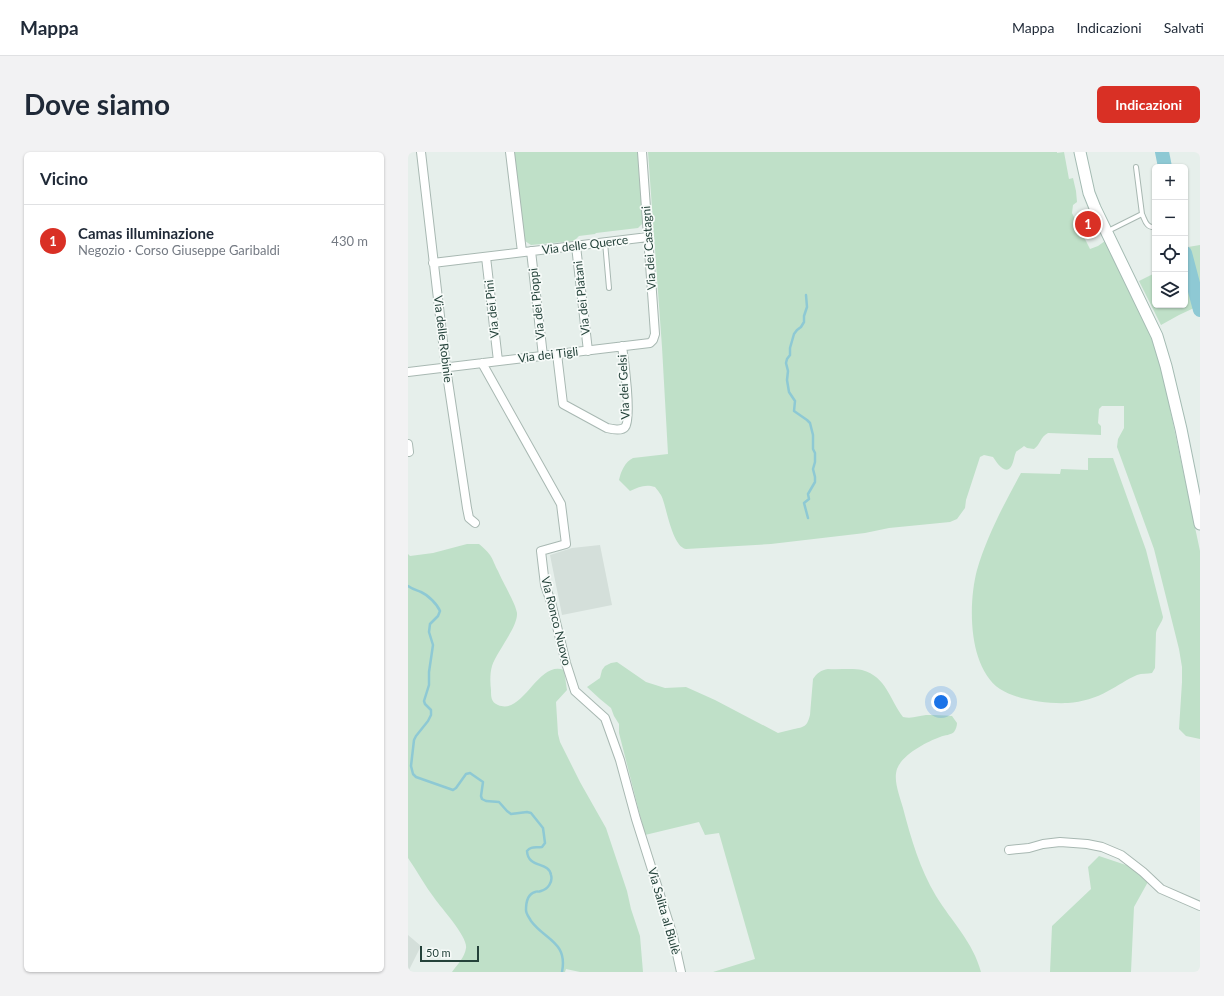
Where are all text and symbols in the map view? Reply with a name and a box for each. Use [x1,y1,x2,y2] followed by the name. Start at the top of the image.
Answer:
[20,16,79,39] text: Mappa
[1012,19,1054,36] text: Mappa
[1076,19,1142,36] text: Indicazioni
[1164,19,1204,36] text: Salvati
[1097,86,1200,123] button: Indicazioni
[24,87,170,121] text: Dove siamo
[1152,164,1188,308] map controls
[1152,164,1188,200] button: +
[40,168,88,189] text: Vicino
[1152,200,1188,236] button: −
[638,205,659,291] street label: Via dei Castagni
[1075,209,1101,239] pin: 1
[78,224,214,242] text: Camas illuminazione
[541,232,629,257] street label: Via delle Querce
[49,233,57,249] text: 1
[331,233,368,249] text: 430 m
[1152,236,1188,272] button: locate
[78,242,280,258] text: Negozio · Corso Giuseppe Garibaldi
[570,260,593,336] street label: Via dei Platani
[525,267,548,341] street label: Via dei Pioppi
[1152,272,1188,308] button: layers
[481,279,502,339] street label: Via dei Pini
[431,295,456,383] street label: Via delle Robinie
[517,343,579,366] street label: Via dei Tigli
[614,354,633,420] street label: Via dei Gelsi
[538,575,575,667] street label: Via Ronco Nuovo
[931,692,951,712] your location
[645,866,684,956] street label: Via Salita al Biulè
[420,944,479,963] scale bar
[426,946,451,959] text: 50 m

